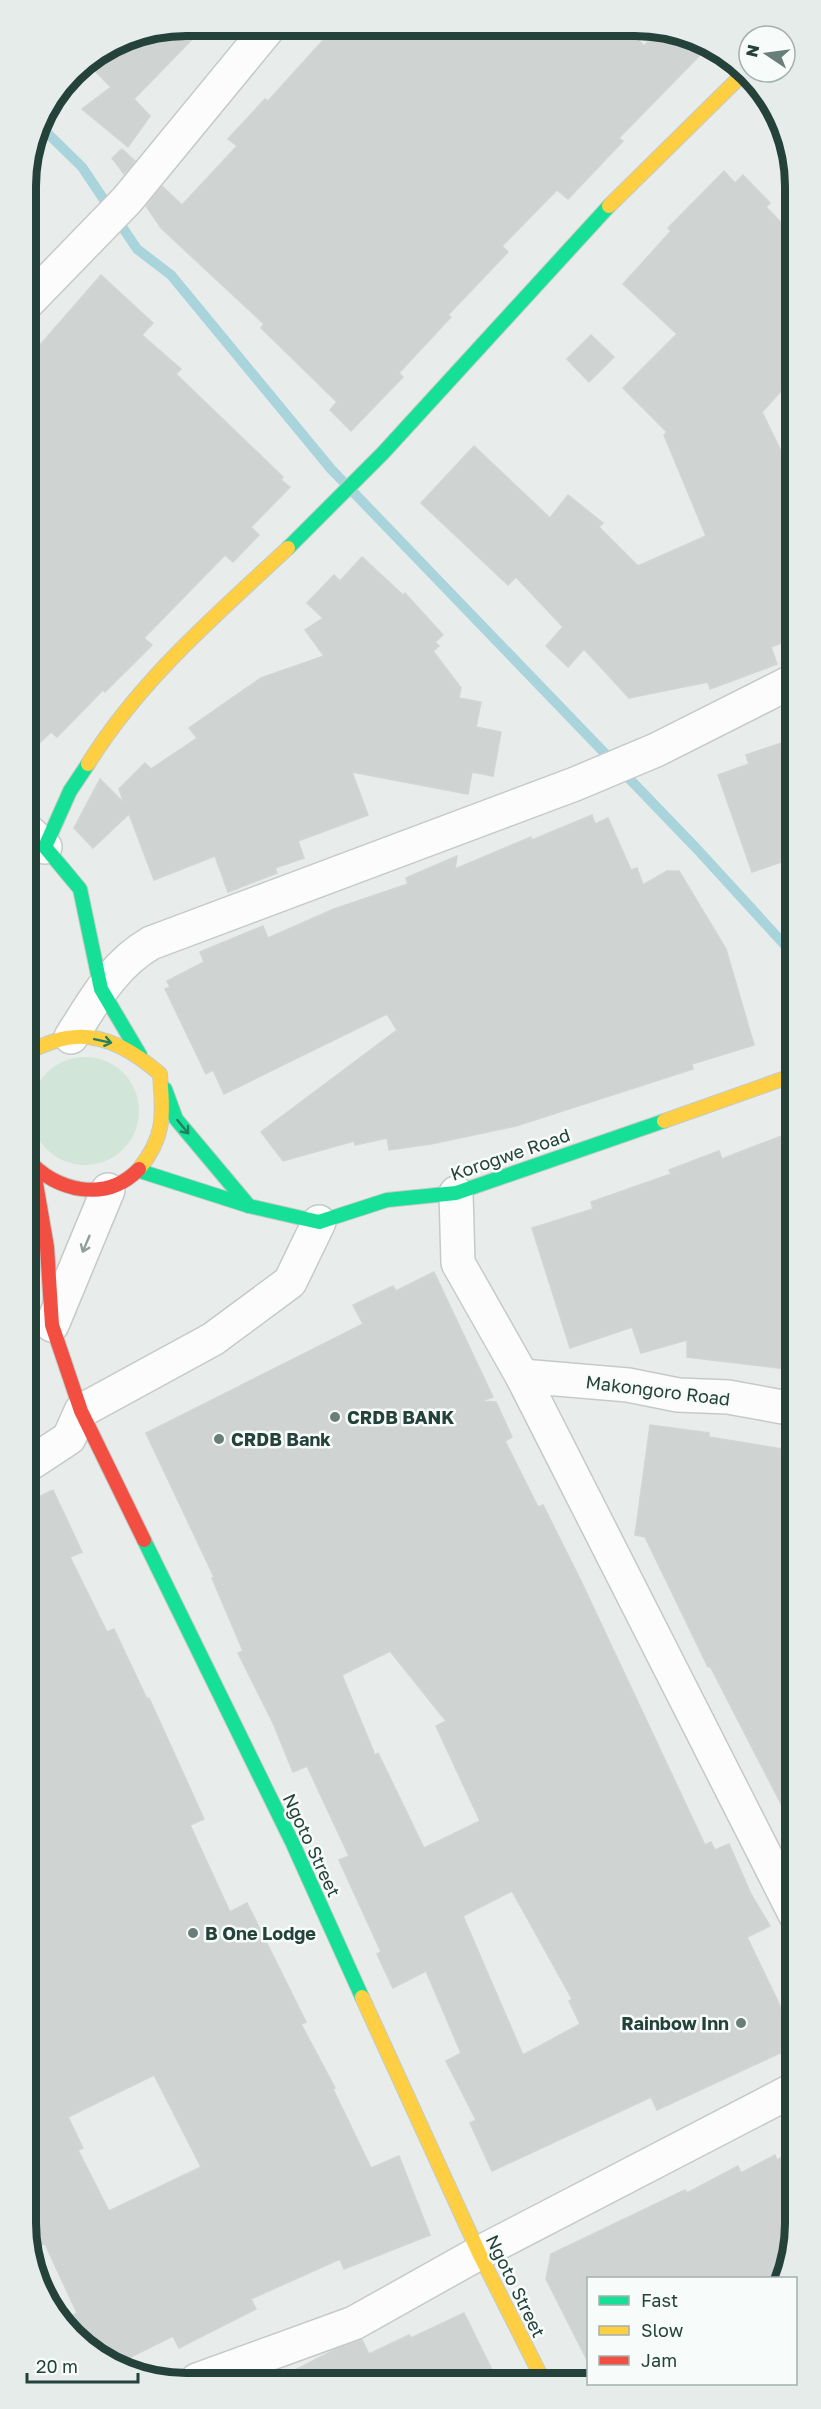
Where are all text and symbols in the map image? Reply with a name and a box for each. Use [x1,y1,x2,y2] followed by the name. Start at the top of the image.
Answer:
[737,24,797,84] north arrow
[741,42,763,59] text: N
[93,1036,112,1047] one-way arrow
[177,1119,190,1135] one-way arrow
[447,1123,573,1185] street label: Korogwe Road
[80,1235,91,1253] one-way arrow
[584,1370,732,1410] street label: Makongoro Road
[347,1406,454,1428] place label: CRDB BANK
[328,1410,342,1424] marker: CRDB BANK
[231,1428,331,1450] place label: CRDB Bank
[212,1432,226,1446] marker: CRDB Bank
[279,1790,345,1900] street label: Ngoto Street
[205,1922,316,1944] place label: B One Lodge
[186,1926,200,1940] marker: B One Lodge
[621,2012,729,2034] place label: Rainbow Inn
[734,2016,748,2030] marker: Rainbow Inn
[482,2231,550,2341] street label: Ngoto Street
[587,2277,797,2385] legend
[641,2289,678,2311] text: Fast
[641,2319,684,2341] text: Slow
[27,2346,138,2384] scale bar
[641,2349,677,2371] text: Jam
[36,2355,78,2377] text: 20 m

